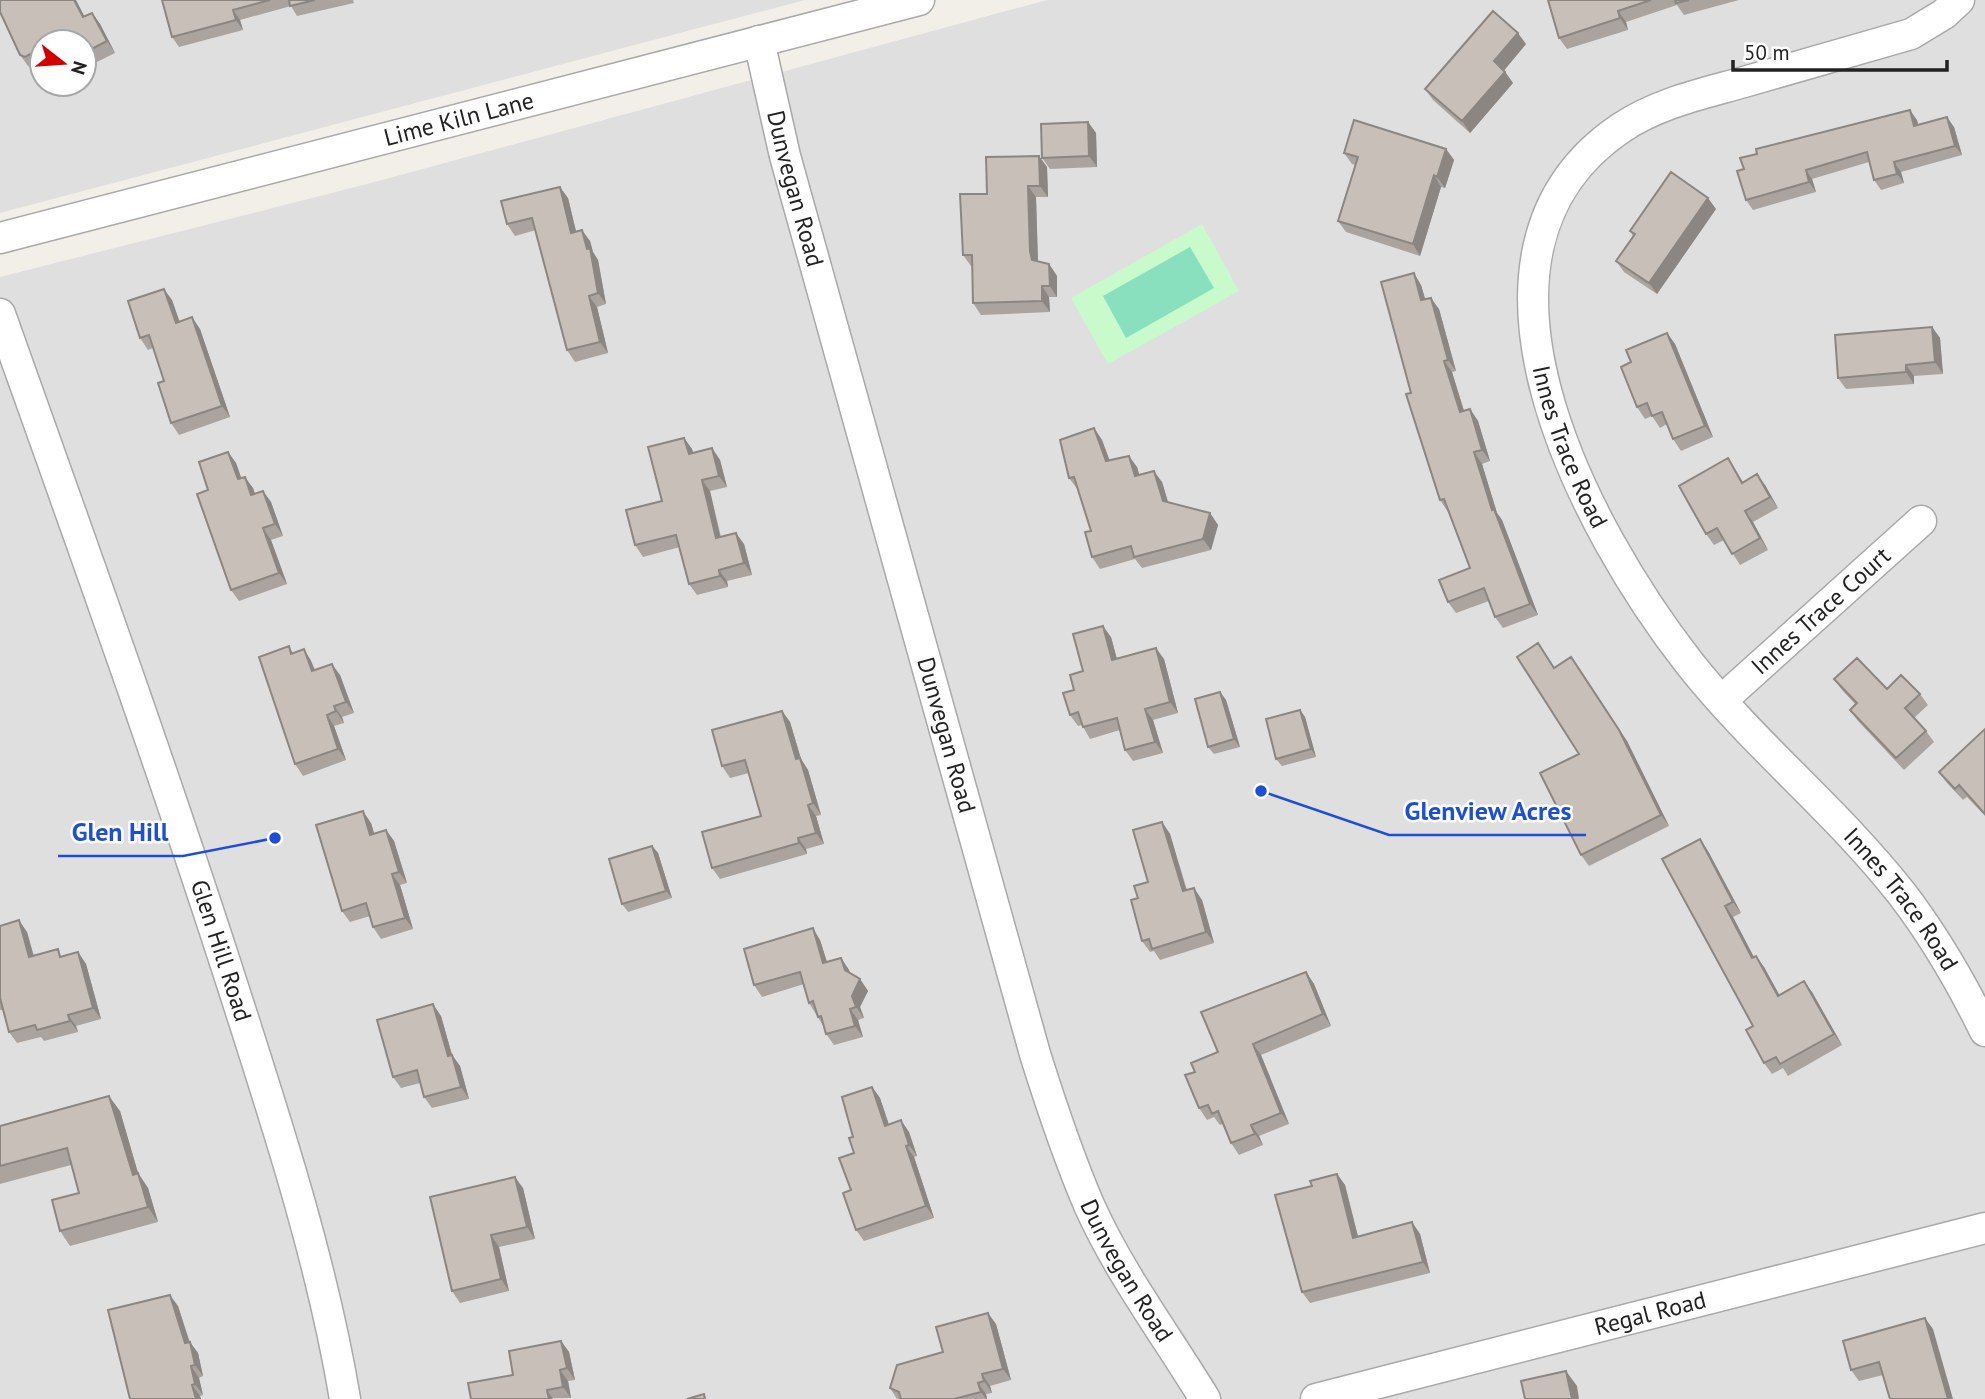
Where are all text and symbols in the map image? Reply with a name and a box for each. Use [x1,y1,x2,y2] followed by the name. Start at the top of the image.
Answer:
[28,28,98,98] north arrow
[1733,28,1946,72] scale bar
[1744,39,1790,66] text: 50 m
[66,58,93,77] text: N
[380,84,537,153] street label: Lime Kiln Lane
[760,108,831,270] street label: Dunvegan Road
[1526,363,1615,533] street label: Innes Trace Road
[1744,540,1897,681] street label: Innes Trace Court
[910,654,983,816] street label: Dunvegan Road
[1389,788,1586,835] callout: Glenview Acres
[1405,794,1571,827] text: Glenview Acres
[58,809,183,856] callout: Glen Hill
[72,815,169,848] text: Glen Hill
[1837,821,1966,976] street label: Innes Trace Road
[184,876,259,1025] street label: Glen Hill Road
[1073,1194,1180,1348] street label: Dunvegan Road
[1591,1284,1709,1342] street label: Regal Road

